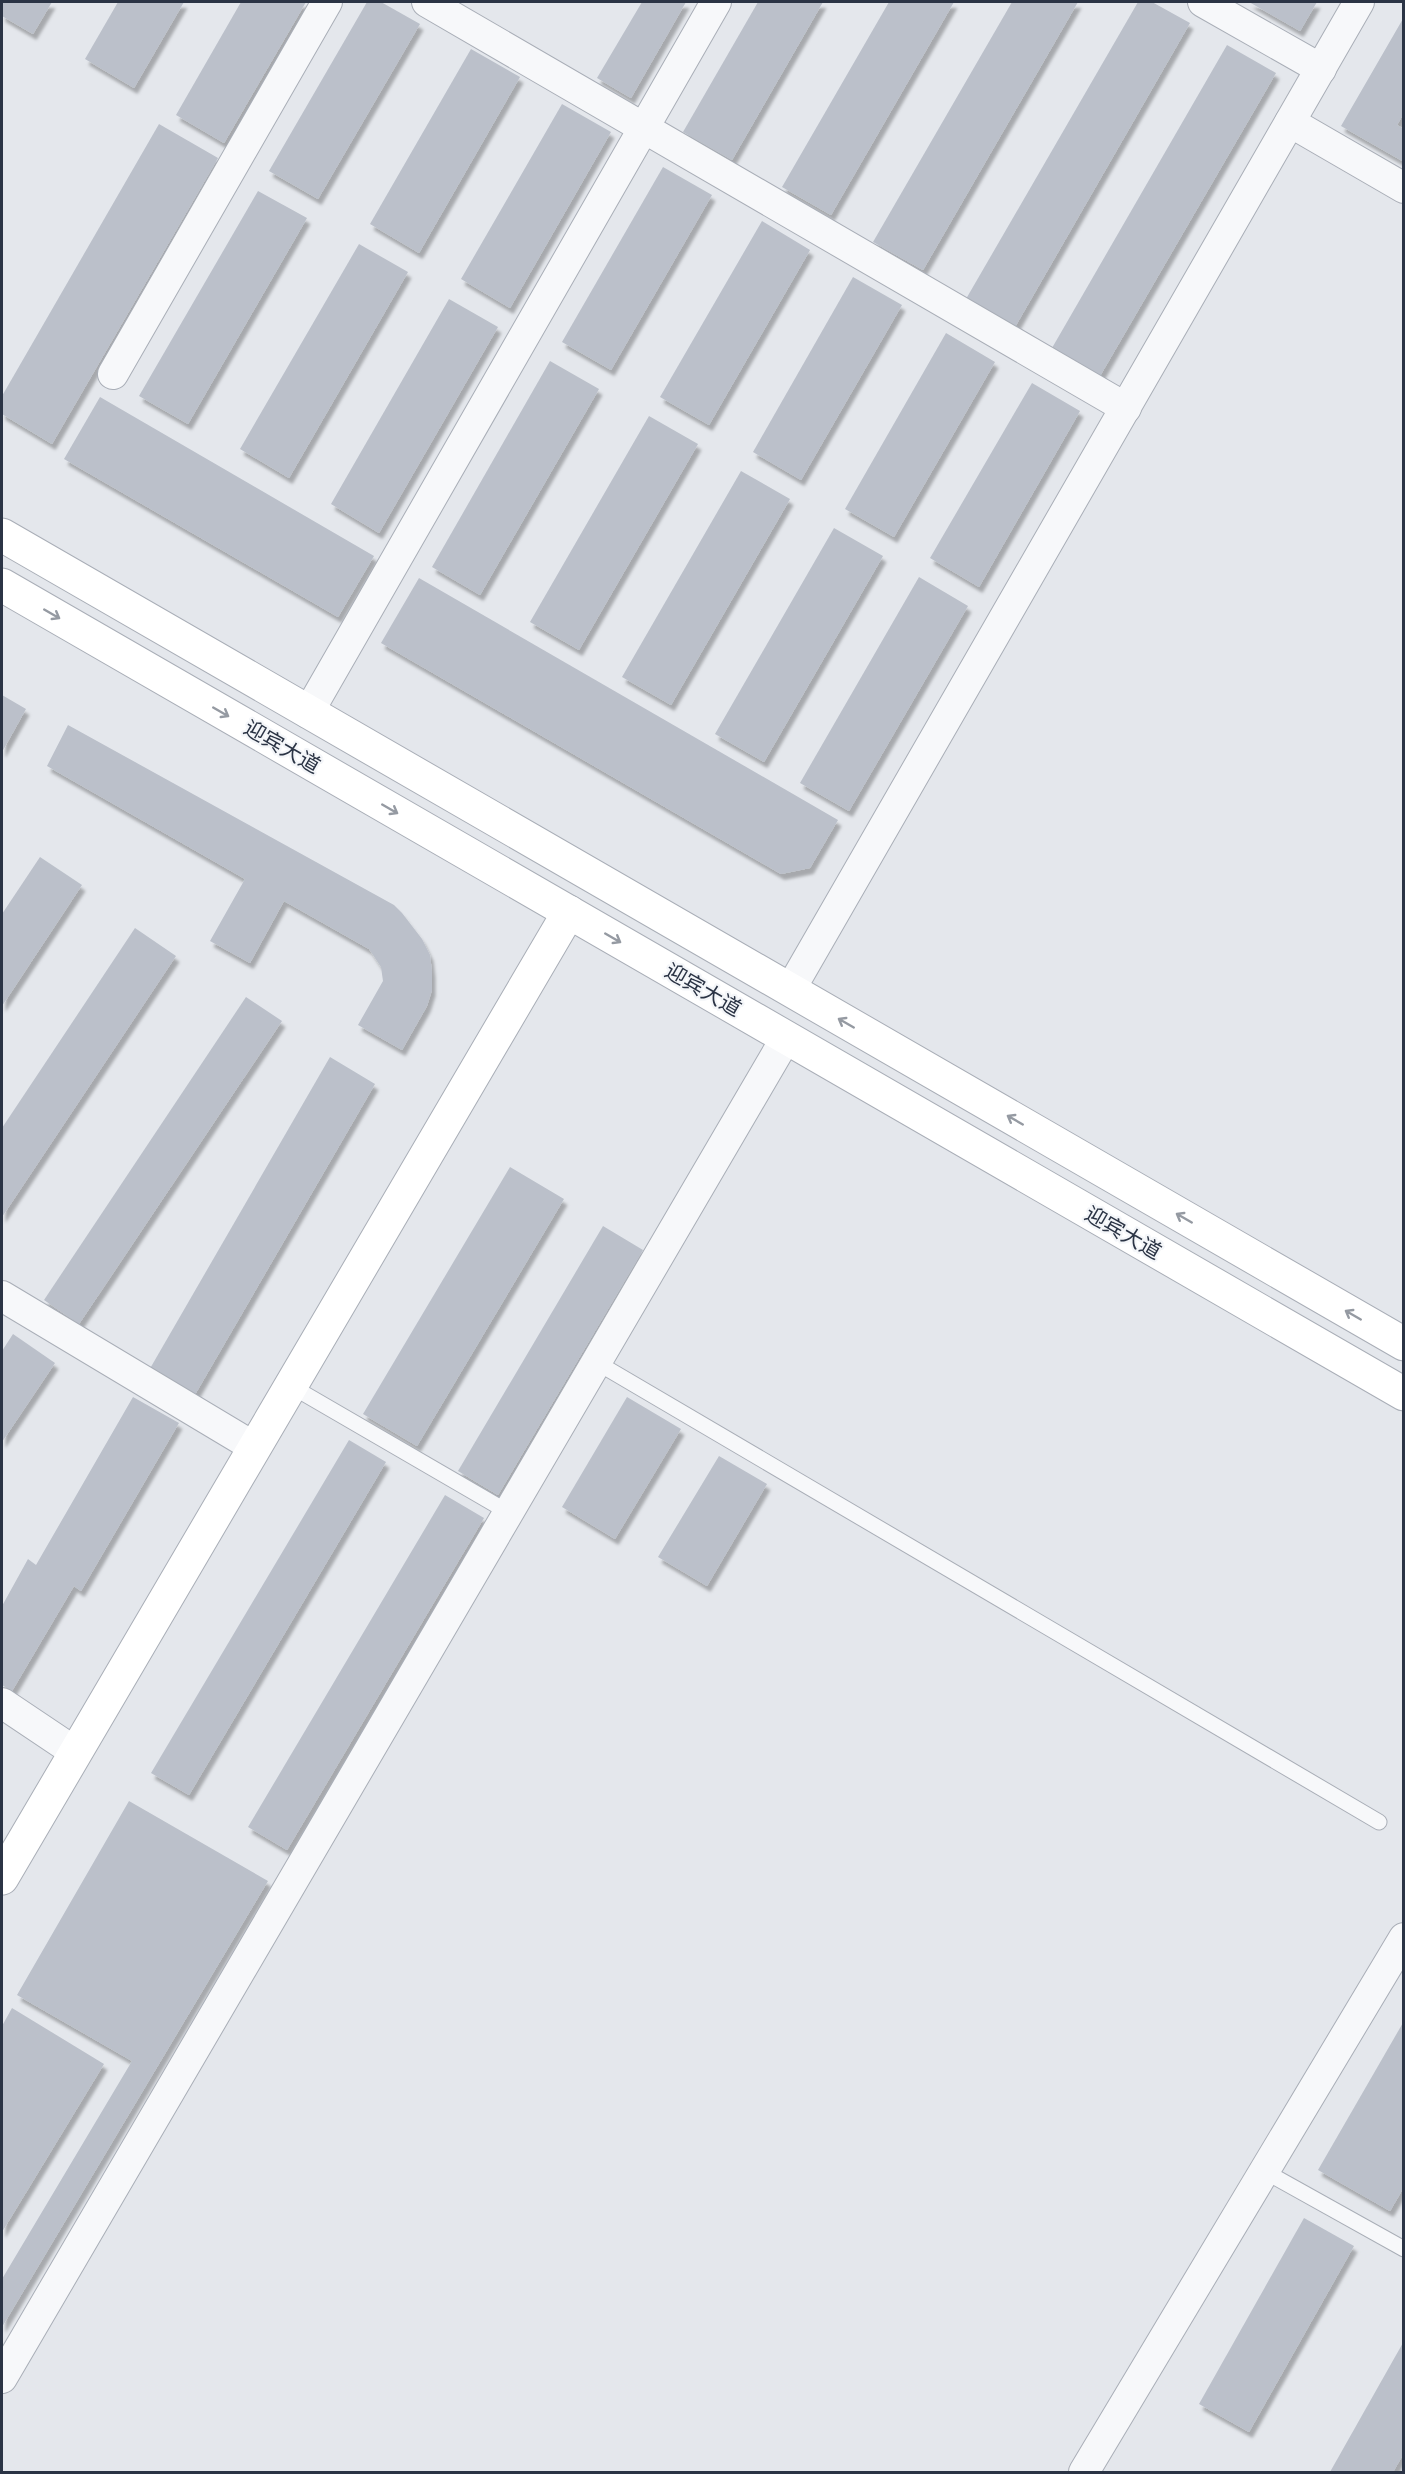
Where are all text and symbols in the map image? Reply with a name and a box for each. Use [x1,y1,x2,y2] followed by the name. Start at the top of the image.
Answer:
[43,609,60,621] one-way arrow
[212,706,229,718] one-way arrow
[240,716,324,778] street label: 迎宾大道
[381,804,398,816] one-way arrow
[604,933,622,944] one-way arrow
[661,959,745,1021] street label: 迎宾大道
[838,1017,855,1029] one-way arrow
[1007,1114,1024,1126] one-way arrow
[1081,1202,1165,1264] street label: 迎宾大道
[1176,1211,1193,1223] one-way arrow
[1345,1309,1362,1321] one-way arrow

